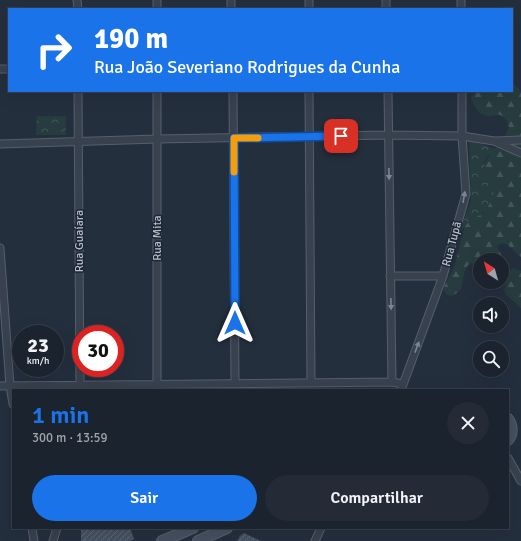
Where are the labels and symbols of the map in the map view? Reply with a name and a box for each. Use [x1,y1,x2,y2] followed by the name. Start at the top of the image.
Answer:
[324,119,358,153] pin
[386,168,392,181] one-way arrow
[461,191,467,203] one-way arrow
[72,210,87,272] street label: Rua Guaíara
[150,215,165,261] street label: Rua Mita
[439,220,465,268] street label: Rua Tupã
[473,253,509,289] north arrow
[388,298,394,311] one-way arrow
[214,302,256,344] position arrow
[72,325,124,377] speed limit sign: 30
[414,341,420,353] one-way arrow

